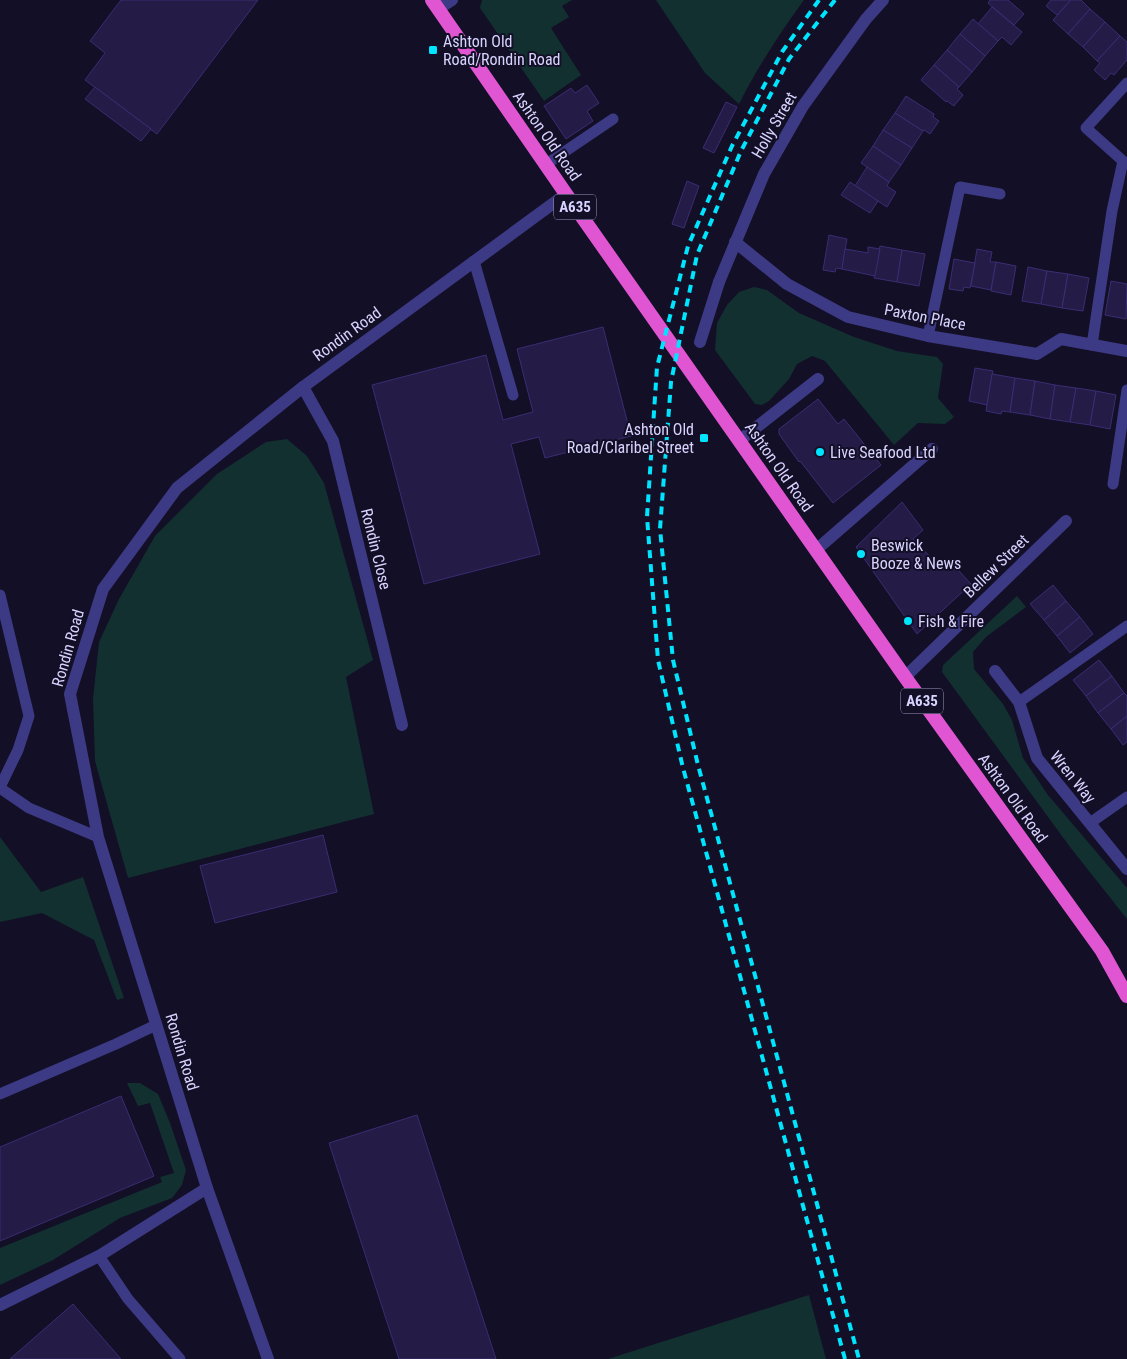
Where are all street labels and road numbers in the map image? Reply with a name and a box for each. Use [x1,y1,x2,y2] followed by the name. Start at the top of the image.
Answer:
[509,87,585,185] street label: Ashton Old Road
[747,88,801,161] street label: Holly Street
[554,194,596,220] road number: A635
[883,300,967,334] street label: Paxton Place
[309,303,385,365] street label: Rondin Road
[741,418,817,516] street label: Ashton Old Road
[357,506,395,592] street label: Rondin Close
[960,530,1033,602] street label: Bellew Street
[48,607,88,689] street label: Rondin Road
[901,688,943,714] road number: A635
[1046,747,1100,807] street label: Wren Way
[974,750,1052,846] street label: Ashton Old Road
[161,1011,203,1093] street label: Rondin Road

